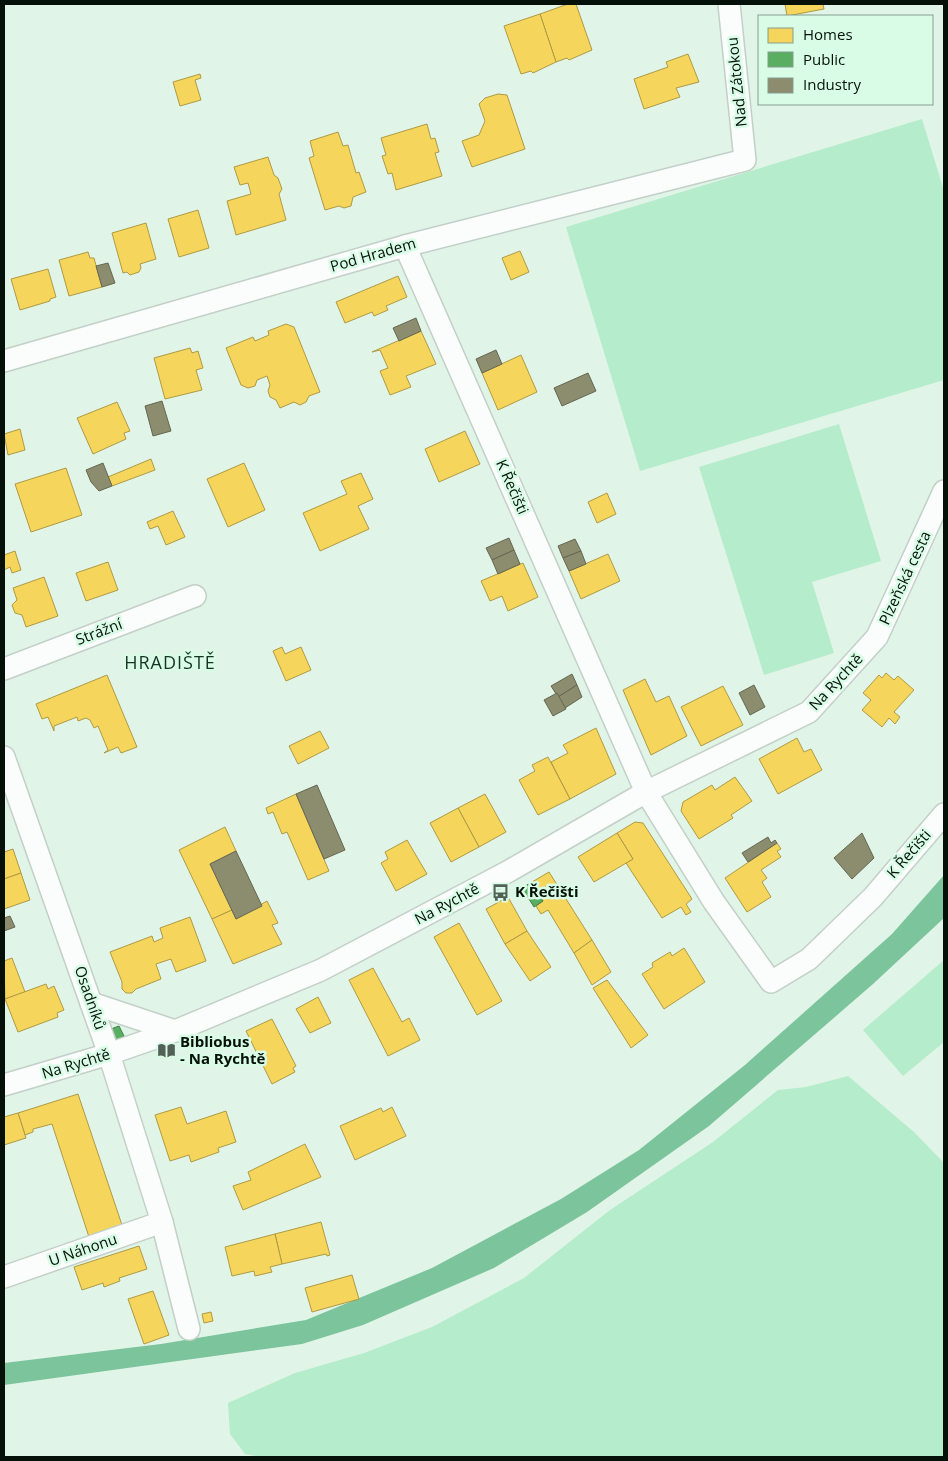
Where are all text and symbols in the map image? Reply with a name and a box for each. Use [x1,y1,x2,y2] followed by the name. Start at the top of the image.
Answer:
[758,15,933,105] legend
[803,24,853,44] text: Homes
[721,36,751,128] street label: Nad Zátokou
[803,49,845,69] text: Public
[803,74,861,94] text: Industry
[328,232,418,276] street label: Pod Hradem
[492,456,534,517] street label: K Řečišti
[874,528,935,628] street label: Plzeňská cesta
[73,613,126,649] street label: Strážní
[804,649,867,714] street label: Na Rychtě
[124,650,216,674] district label: HRADIŠTĚ
[882,825,935,882] street label: K Řečišti
[411,878,482,928] street label: Na Rychtě
[515,881,578,901] place label: K Řečišti
[491,882,511,902] bus stop icon: K Řečišti
[71,963,111,1032] street label: Osadníků
[180,1031,265,1068] place label: Bibliobus - Na Rychtě
[156,1041,176,1061] library icon: Bibliobus - Na Rychtě
[39,1043,112,1083] street label: Na Rychtě
[46,1228,120,1270] street label: U Náhonu

